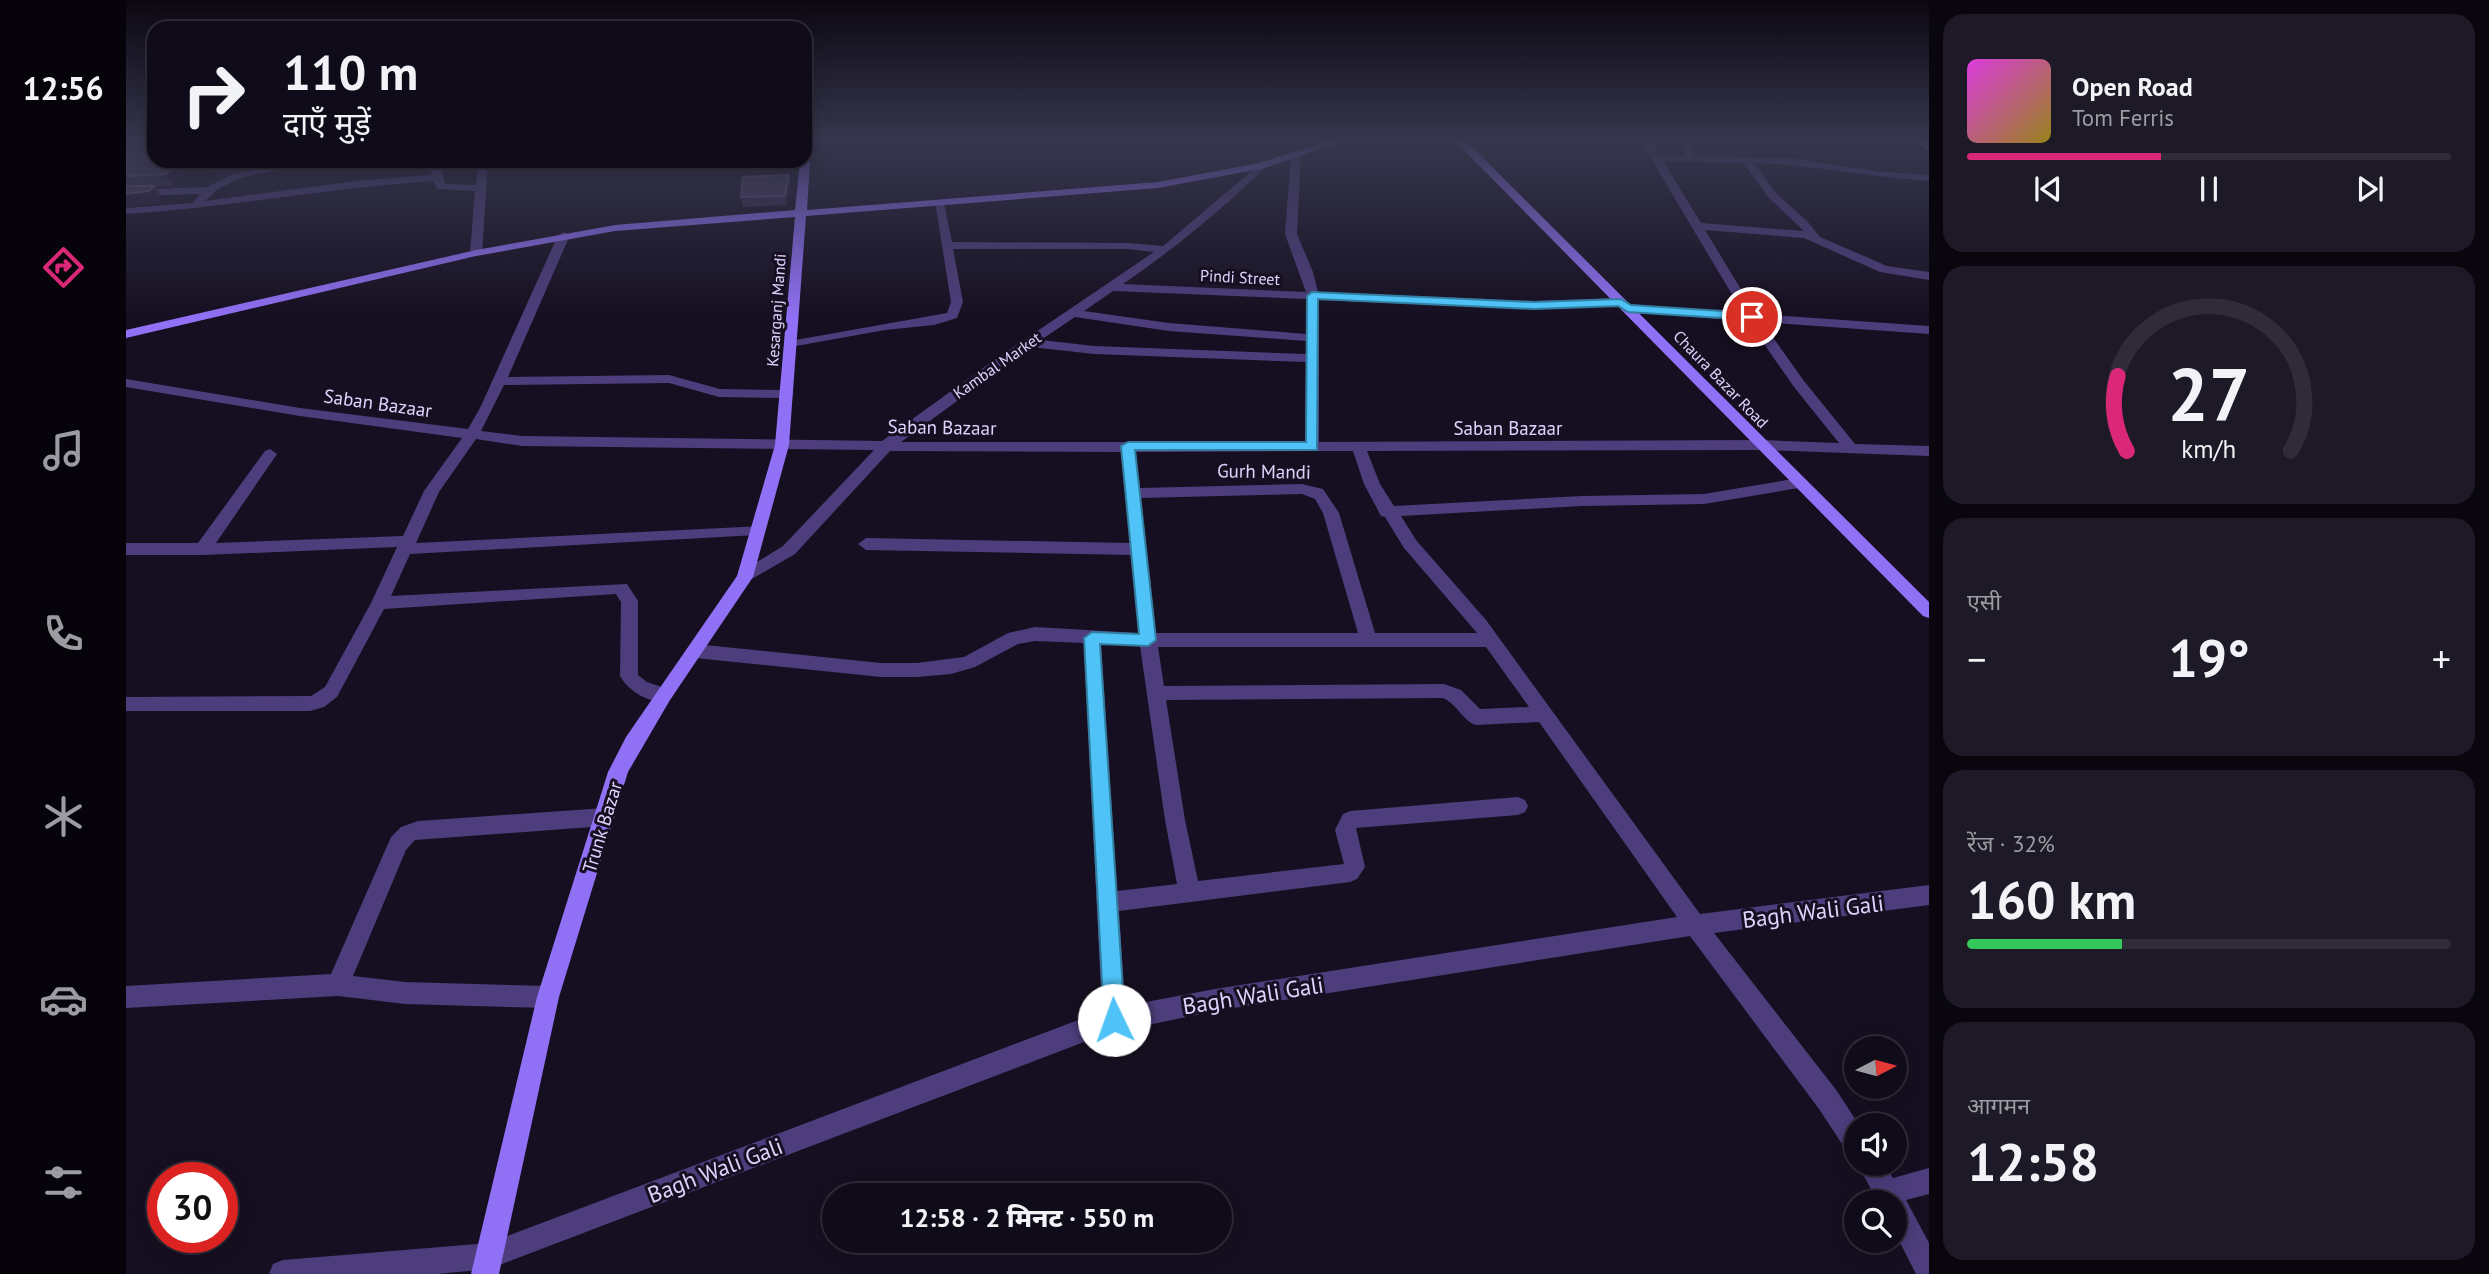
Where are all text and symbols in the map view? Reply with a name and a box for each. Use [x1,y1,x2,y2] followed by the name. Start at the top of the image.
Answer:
[283,40,418,104] text: 110 m
[168,49,259,140] icon: right
[22,67,104,109] text: 12:56
[2072,70,2193,103] text: Open Road
[283,102,371,144] text: दाएँ मुड़ें
[2072,103,2174,132] text: Tom Ferris
[2029,170,2067,208] icon: previous
[2190,170,2228,208] icon: pause
[2351,170,2389,208] icon: next
[39,243,88,292] icon: directions
[762,253,790,367] street label: Kesarganj Mandi
[1200,265,1281,289] street label: Pindi Street
[1722,287,1782,347] pin
[1733,298,1771,336] icon: arrive
[1669,326,1773,432] street label: Chaura Bazar Road
[949,327,1045,403] street label: Kambal Market
[2168,347,2250,441] text: 27
[322,384,434,423] street label: Saban Bazaar
[887,414,997,440] street label: Saban Bazaar
[1454,416,1563,440] street label: Saban Bazaar
[39,426,88,475] icon: music
[2182,433,2236,465] text: km/h
[1217,458,1311,484] street label: Gurh Mandi
[1967,587,2001,616] text: एसी
[39,609,88,658] icon: phone
[2168,624,2250,691] text: 19°
[1967,634,1986,683] text: −
[2432,634,2451,683] text: +
[577,778,627,876] street label: Trunk Bazar
[39,792,88,841] icon: climate
[1967,829,2055,858] text: रेंज · 32%
[1967,866,2136,933] text: 160 km
[1741,888,1885,934] street label: Bagh Wali Gali
[1180,970,1326,1020] street label: Bagh Wali Gali
[39,975,88,1024] icon: car
[1077,983,1151,1057] position arrow
[1844,1036,1908,1099] north arrow
[1844,1036,1907,1253] map controls
[1967,1091,2030,1120] text: आगमन
[1844,1113,1907,1176] button: sound
[1967,1128,2099,1195] text: 12:58
[643,1131,787,1209] street label: Bagh Wali Gali
[39,1158,88,1207] icon: filters
[147,1162,238,1253] speed limit sign: 30
[1844,1190,1907,1253] button: search
[900,1201,1154,1234] text: 12:58 · 2 मिनट · 550 m

